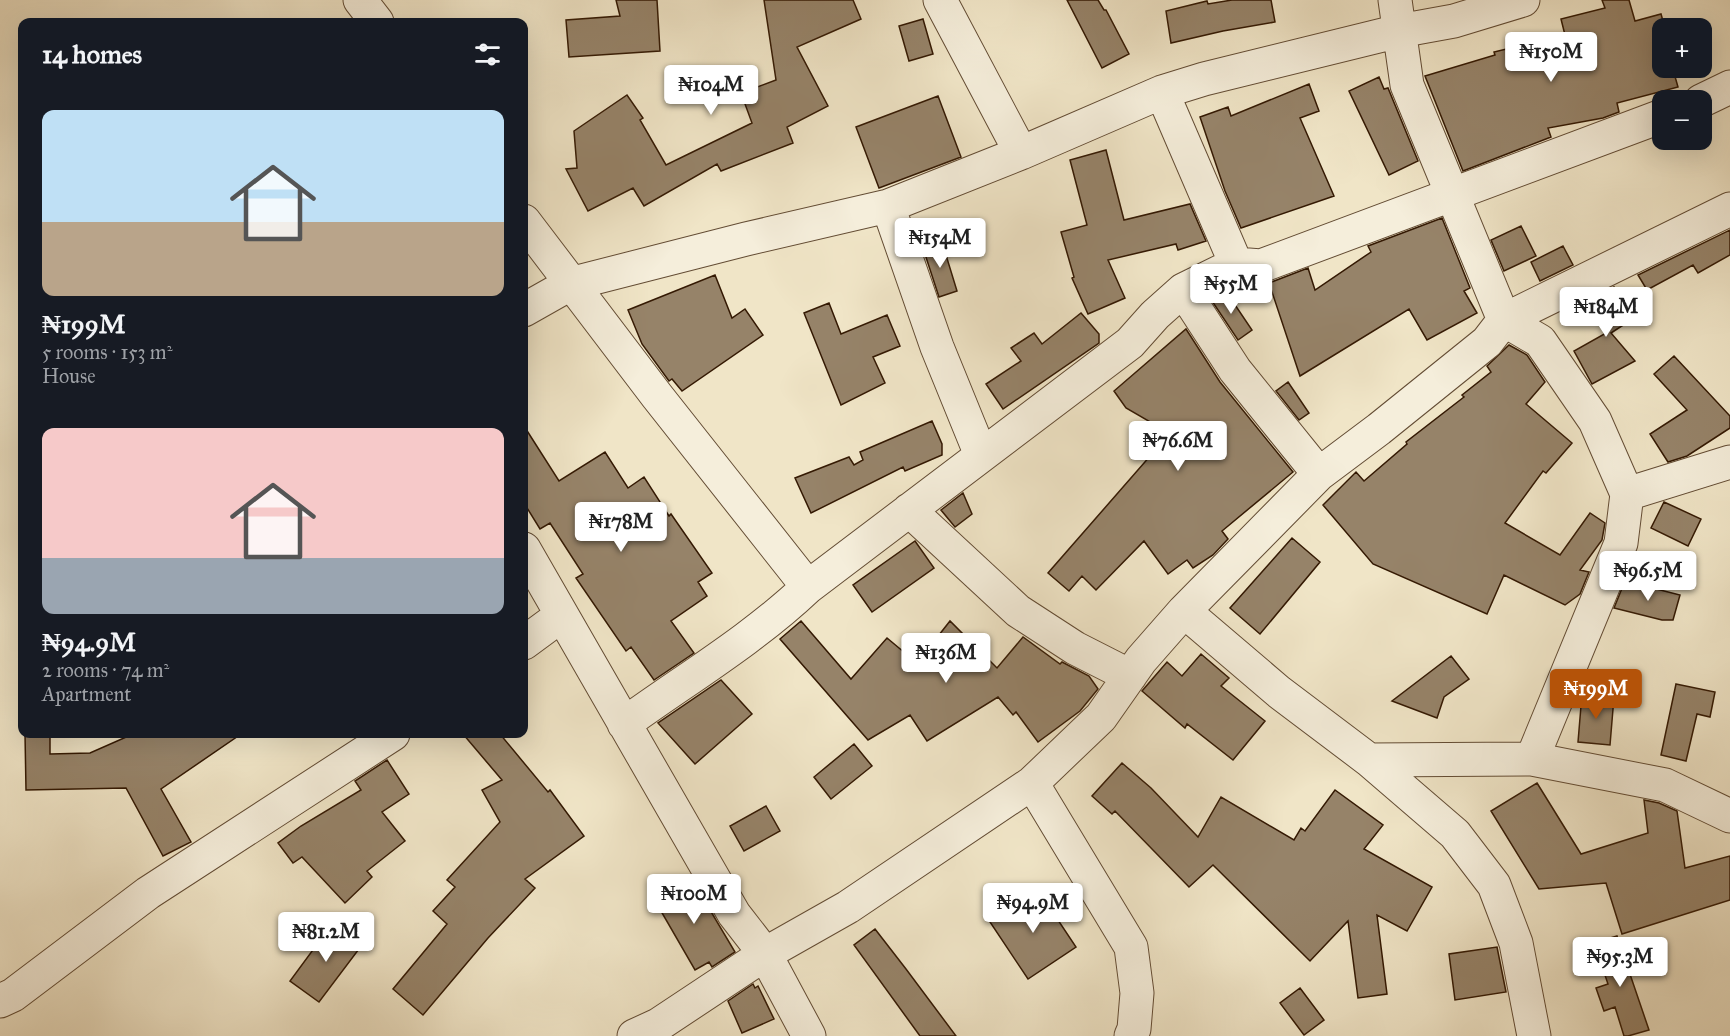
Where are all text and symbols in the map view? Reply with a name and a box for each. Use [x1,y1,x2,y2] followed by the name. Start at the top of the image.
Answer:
[1652,18,1712,150] map controls
[1652,18,1712,78] button: +
[1509,32,1593,83] pin: ₦150M
[42,38,142,70] text: 14 homes
[471,38,504,71] icon: filters
[1519,39,1583,63] text: ₦150M
[669,65,753,116] pin: ₦104M
[678,72,744,96] text: ₦104M
[1652,90,1712,150] button: −
[219,149,327,257] icon: home
[898,218,982,269] pin: ₦154M
[909,225,971,249] text: ₦154M
[1195,264,1267,315] pin: ₦55M
[1204,271,1258,295] text: ₦55M
[1564,287,1648,338] pin: ₦184M
[1574,294,1638,318] text: ₦184M
[42,308,126,340] text: ₦199M
[42,340,172,364] text: 5 rooms · 153 m²
[42,364,96,388] text: House
[1129,421,1227,472] pin: ₦76.6M
[1143,428,1213,452] text: ₦76.6M
[219,467,327,575] icon: home
[579,502,663,553] pin: ₦178M
[589,509,653,533] text: ₦178M
[1599,551,1697,602] pin: ₦96.5M
[1613,558,1683,582] text: ₦96.5M
[42,626,136,658] text: ₦94.9M
[904,633,988,684] pin: ₦136M
[915,640,977,664] text: ₦136M
[42,658,169,682] text: 2 rooms · 74 m²
[1554,669,1638,720] pin: ₦199M
[1564,676,1628,700] text: ₦199M
[42,682,131,706] text: Apartment
[652,874,736,925] pin: ₦100M
[661,881,727,905] text: ₦100M
[984,883,1082,934] pin: ₦94.9M
[997,890,1069,914] text: ₦94.9M
[277,912,375,963] pin: ₦81.2M
[292,919,360,943] text: ₦81.2M
[1571,937,1669,988] pin: ₦95.3M
[1587,944,1653,968] text: ₦95.3M

